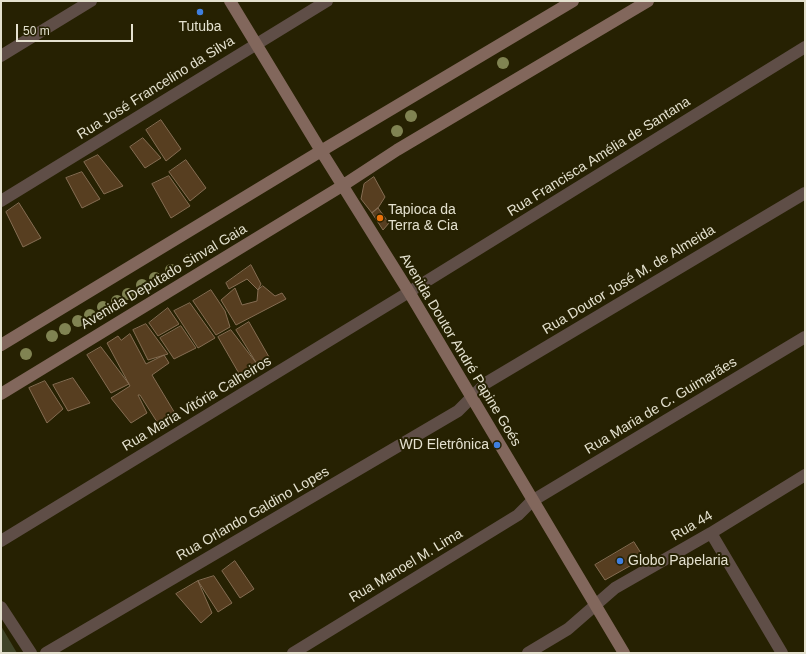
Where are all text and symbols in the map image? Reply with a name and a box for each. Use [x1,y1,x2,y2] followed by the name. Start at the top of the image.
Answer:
[195,7,205,17] marker: Tutuba
[18,16,135,42] scale bar
[178,19,222,35] place label: Tutuba
[23,24,50,38] text: 50 m
[74,33,238,143] street label: Rua José Francelino da Silva
[504,94,694,220] street label: Rua Francisca Amélia de Santana
[388,202,458,234] place label: Tapioca da Terra & Cia
[375,213,385,223] marker: Tapioca da Terra & Cia
[78,221,250,333] street label: Avenida Deputado Sinval Gaia
[540,222,718,338] street label: Rua Doutor José M. de Almeida
[396,250,524,450] street label: Avenida Doutor André Papine Goés
[119,353,275,455] street label: Rua Maria Vitória Calheiros
[582,354,740,458] street label: Rua Maria de C. Guimarães
[400,437,489,453] place label: WD Eletrônica
[492,440,502,450] marker: WD Eletrônica
[174,463,332,565] street label: Rua Orlando Galdino Lopes
[668,507,716,545] street label: Rua 44
[346,526,466,606] street label: Rua Manoel M. Lima
[628,553,728,569] place label: Globo Papelaria
[615,556,625,566] marker: Globo Papelaria

